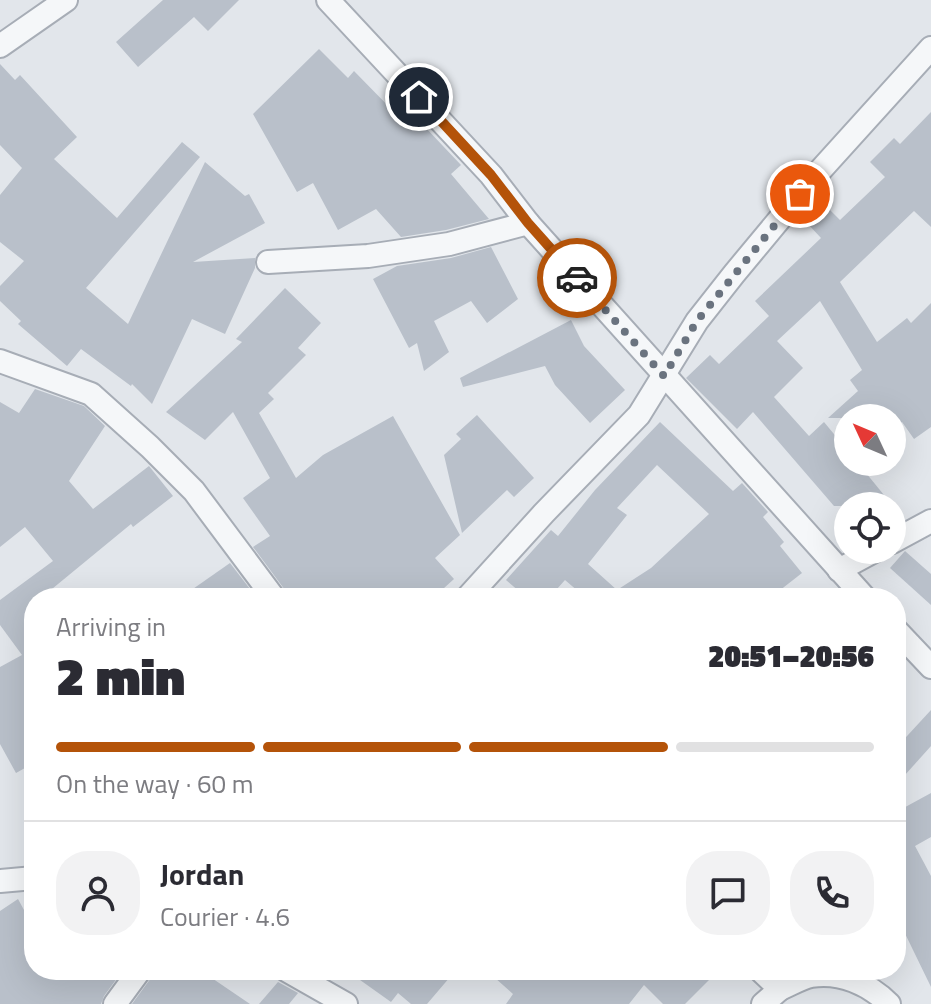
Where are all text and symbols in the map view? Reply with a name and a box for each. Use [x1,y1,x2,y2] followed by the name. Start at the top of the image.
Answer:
[385,63,453,131] pin
[397,75,441,119] icon: home
[766,160,834,228] pin
[778,172,822,216] icon: bag
[537,238,617,318] courier
[555,256,599,300] icon: car
[834,404,906,476] north arrow
[834,404,906,564] map controls
[834,492,906,564] button: locate
[56,607,166,646] text: Arriving in
[708,633,874,679] text: 20:51–20:56
[56,636,185,715] text: 2 min
[56,764,254,803] text: On the way · 60 m
[56,851,140,935] button: person
[160,851,244,897] text: Jordan
[686,851,770,935] button: chat
[790,851,874,935] button: phone
[160,897,290,936] text: Courier · 4.6

